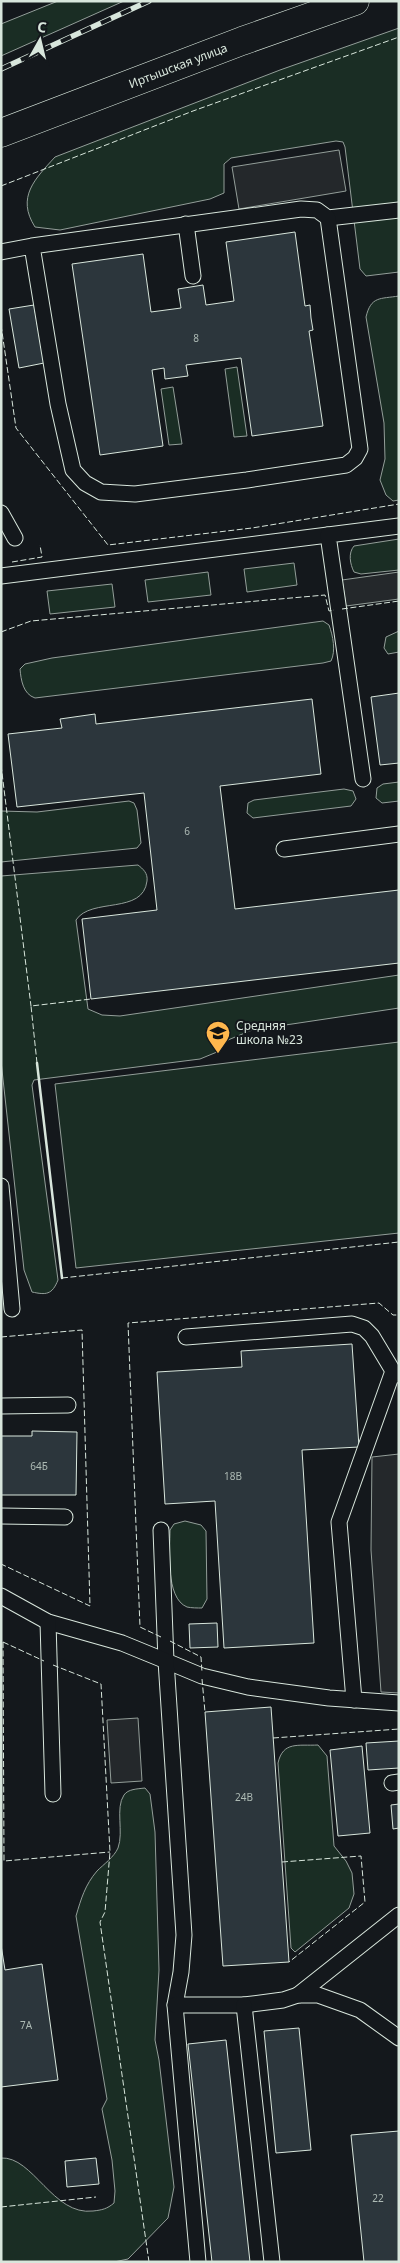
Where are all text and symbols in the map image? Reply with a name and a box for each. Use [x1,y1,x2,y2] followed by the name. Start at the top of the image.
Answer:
[15,15,65,65] north arrow
[36,17,48,37] text: С
[126,39,230,92] street label: Иртышская улица
[193,331,199,345] house number: 8
[184,824,190,838] house number: 6
[236,1017,303,1048] place label: Средняя школа №23
[205,1020,231,1054] school or university icon: Средняя школа №23
[30,1459,48,1473] house number: 64Б
[224,1469,242,1483] house number: 18В
[235,1790,253,1804] house number: 24В
[20,2018,33,2032] house number: 7А
[372,2191,384,2205] house number: 22

